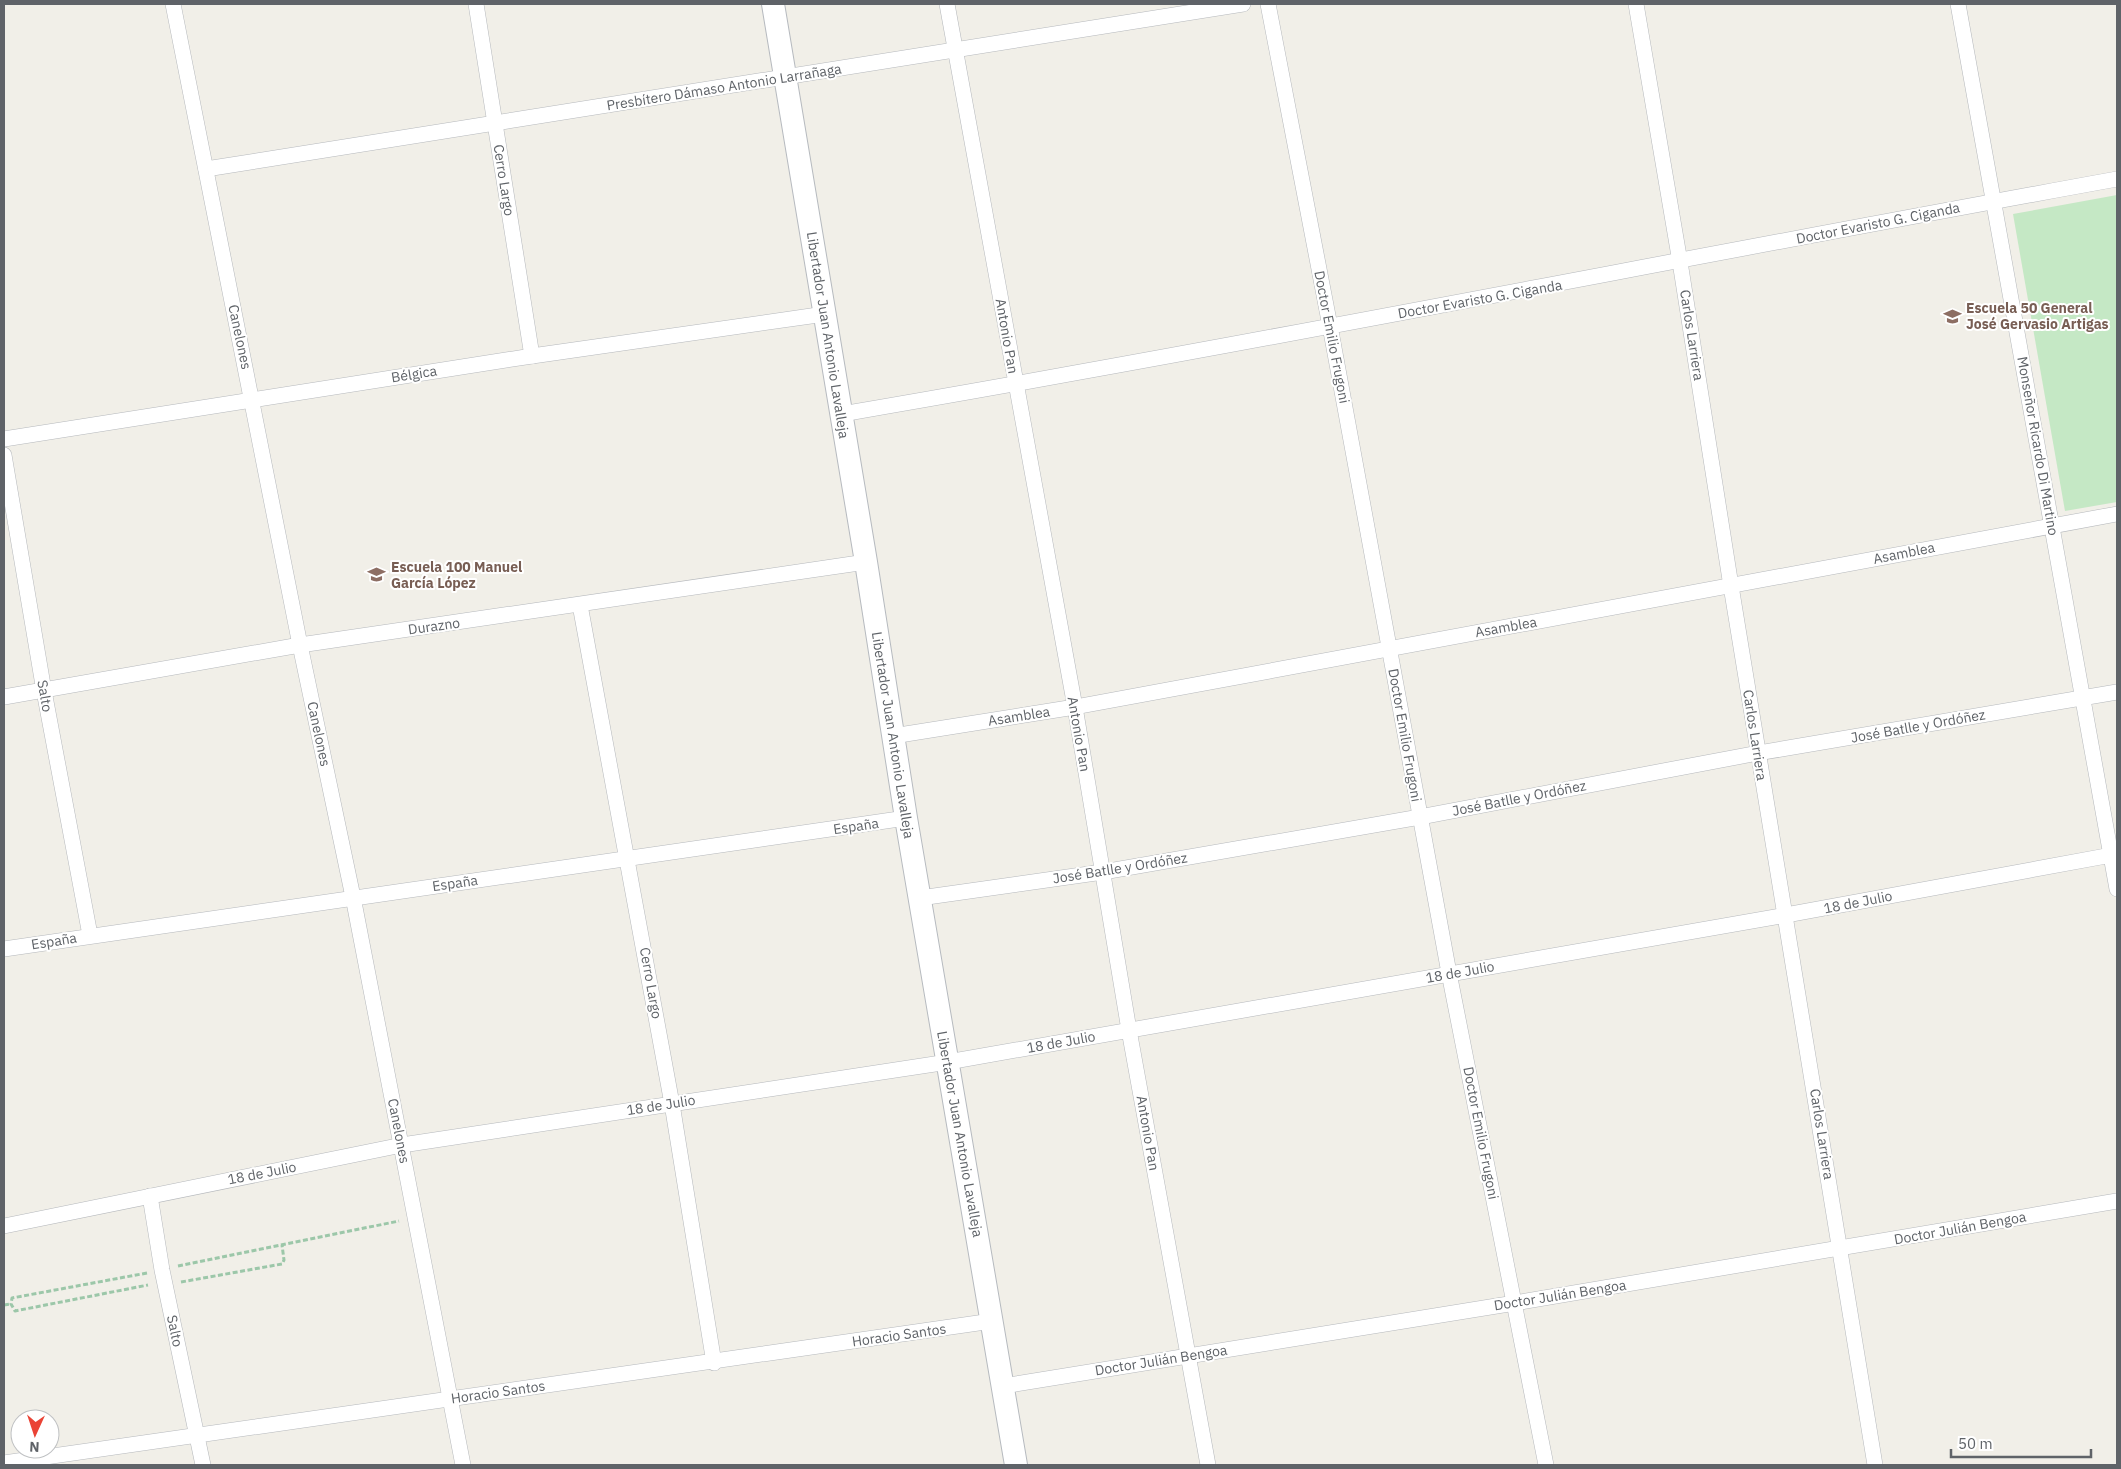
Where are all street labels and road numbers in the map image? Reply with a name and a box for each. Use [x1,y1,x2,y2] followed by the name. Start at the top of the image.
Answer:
[605,59,843,114] street label: Presbítero Dámaso Antonio Larrañaga
[489,143,519,217] street label: Cerro Largo
[1795,198,1962,248] street label: Doctor Evaristo G. Ciganda
[803,230,853,440] street label: Libertador Juan Antonio Lavalleja
[1310,269,1354,405] street label: Doctor Emilio Frugoni
[1396,276,1564,322] street label: Doctor Evaristo G. Ciganda
[1676,288,1708,382] street label: Carlos Larriera
[992,297,1022,375] street label: Antonio Pan
[224,303,256,371] street label: Canelones
[2013,355,2063,537] street label: Monseñor Ricardo Di Martino
[390,361,439,386] street label: Bélgica
[1872,538,1937,568] street label: Asamblea
[407,613,461,639] street label: Durazno
[1474,613,1539,641] street label: Asamblea
[868,630,918,840] street label: Libertador Juan Antonio Lavalleja
[1384,667,1426,803] street label: Doctor Emilio Frugoni
[33,679,57,713] street label: Salto
[1739,688,1771,782] street label: Carlos Larriera
[1064,695,1094,773] street label: Antonio Pan
[303,700,335,768] street label: Canelones
[987,702,1052,730] street label: Asamblea
[1849,705,1987,747] street label: José Batlle y Ordóñez
[1450,776,1588,820] street label: José Batlle y Ordóñez
[832,814,881,838] street label: España
[1051,848,1189,888] street label: José Batlle y Ordóñez
[431,871,480,895] street label: España
[1822,887,1894,917] street label: 18 de Julio
[30,928,79,953] street label: España
[636,946,666,1020] street label: Cerro Largo
[1424,957,1496,987] street label: 18 de Julio
[1025,1027,1097,1057] street label: 18 de Julio
[933,1029,987,1239] street label: Libertador Juan Antonio Lavalleja
[1459,1065,1503,1201] street label: Doctor Emilio Frugoni
[1806,1087,1838,1181] street label: Carlos Larriera
[625,1091,697,1119] street label: 18 de Julio
[1133,1094,1163,1172] street label: Antonio Pan
[384,1097,414,1165] street label: Canelones
[226,1158,298,1188] street label: 18 de Julio
[1892,1207,2028,1248] street label: Doctor Julián Bengoa
[1492,1276,1628,1314] street label: Doctor Julián Bengoa
[163,1313,187,1349] street label: Salto
[851,1319,947,1351] street label: Horacio Santos
[1093,1341,1229,1379] street label: Doctor Julián Bengoa
[450,1376,546,1408] street label: Horacio Santos

